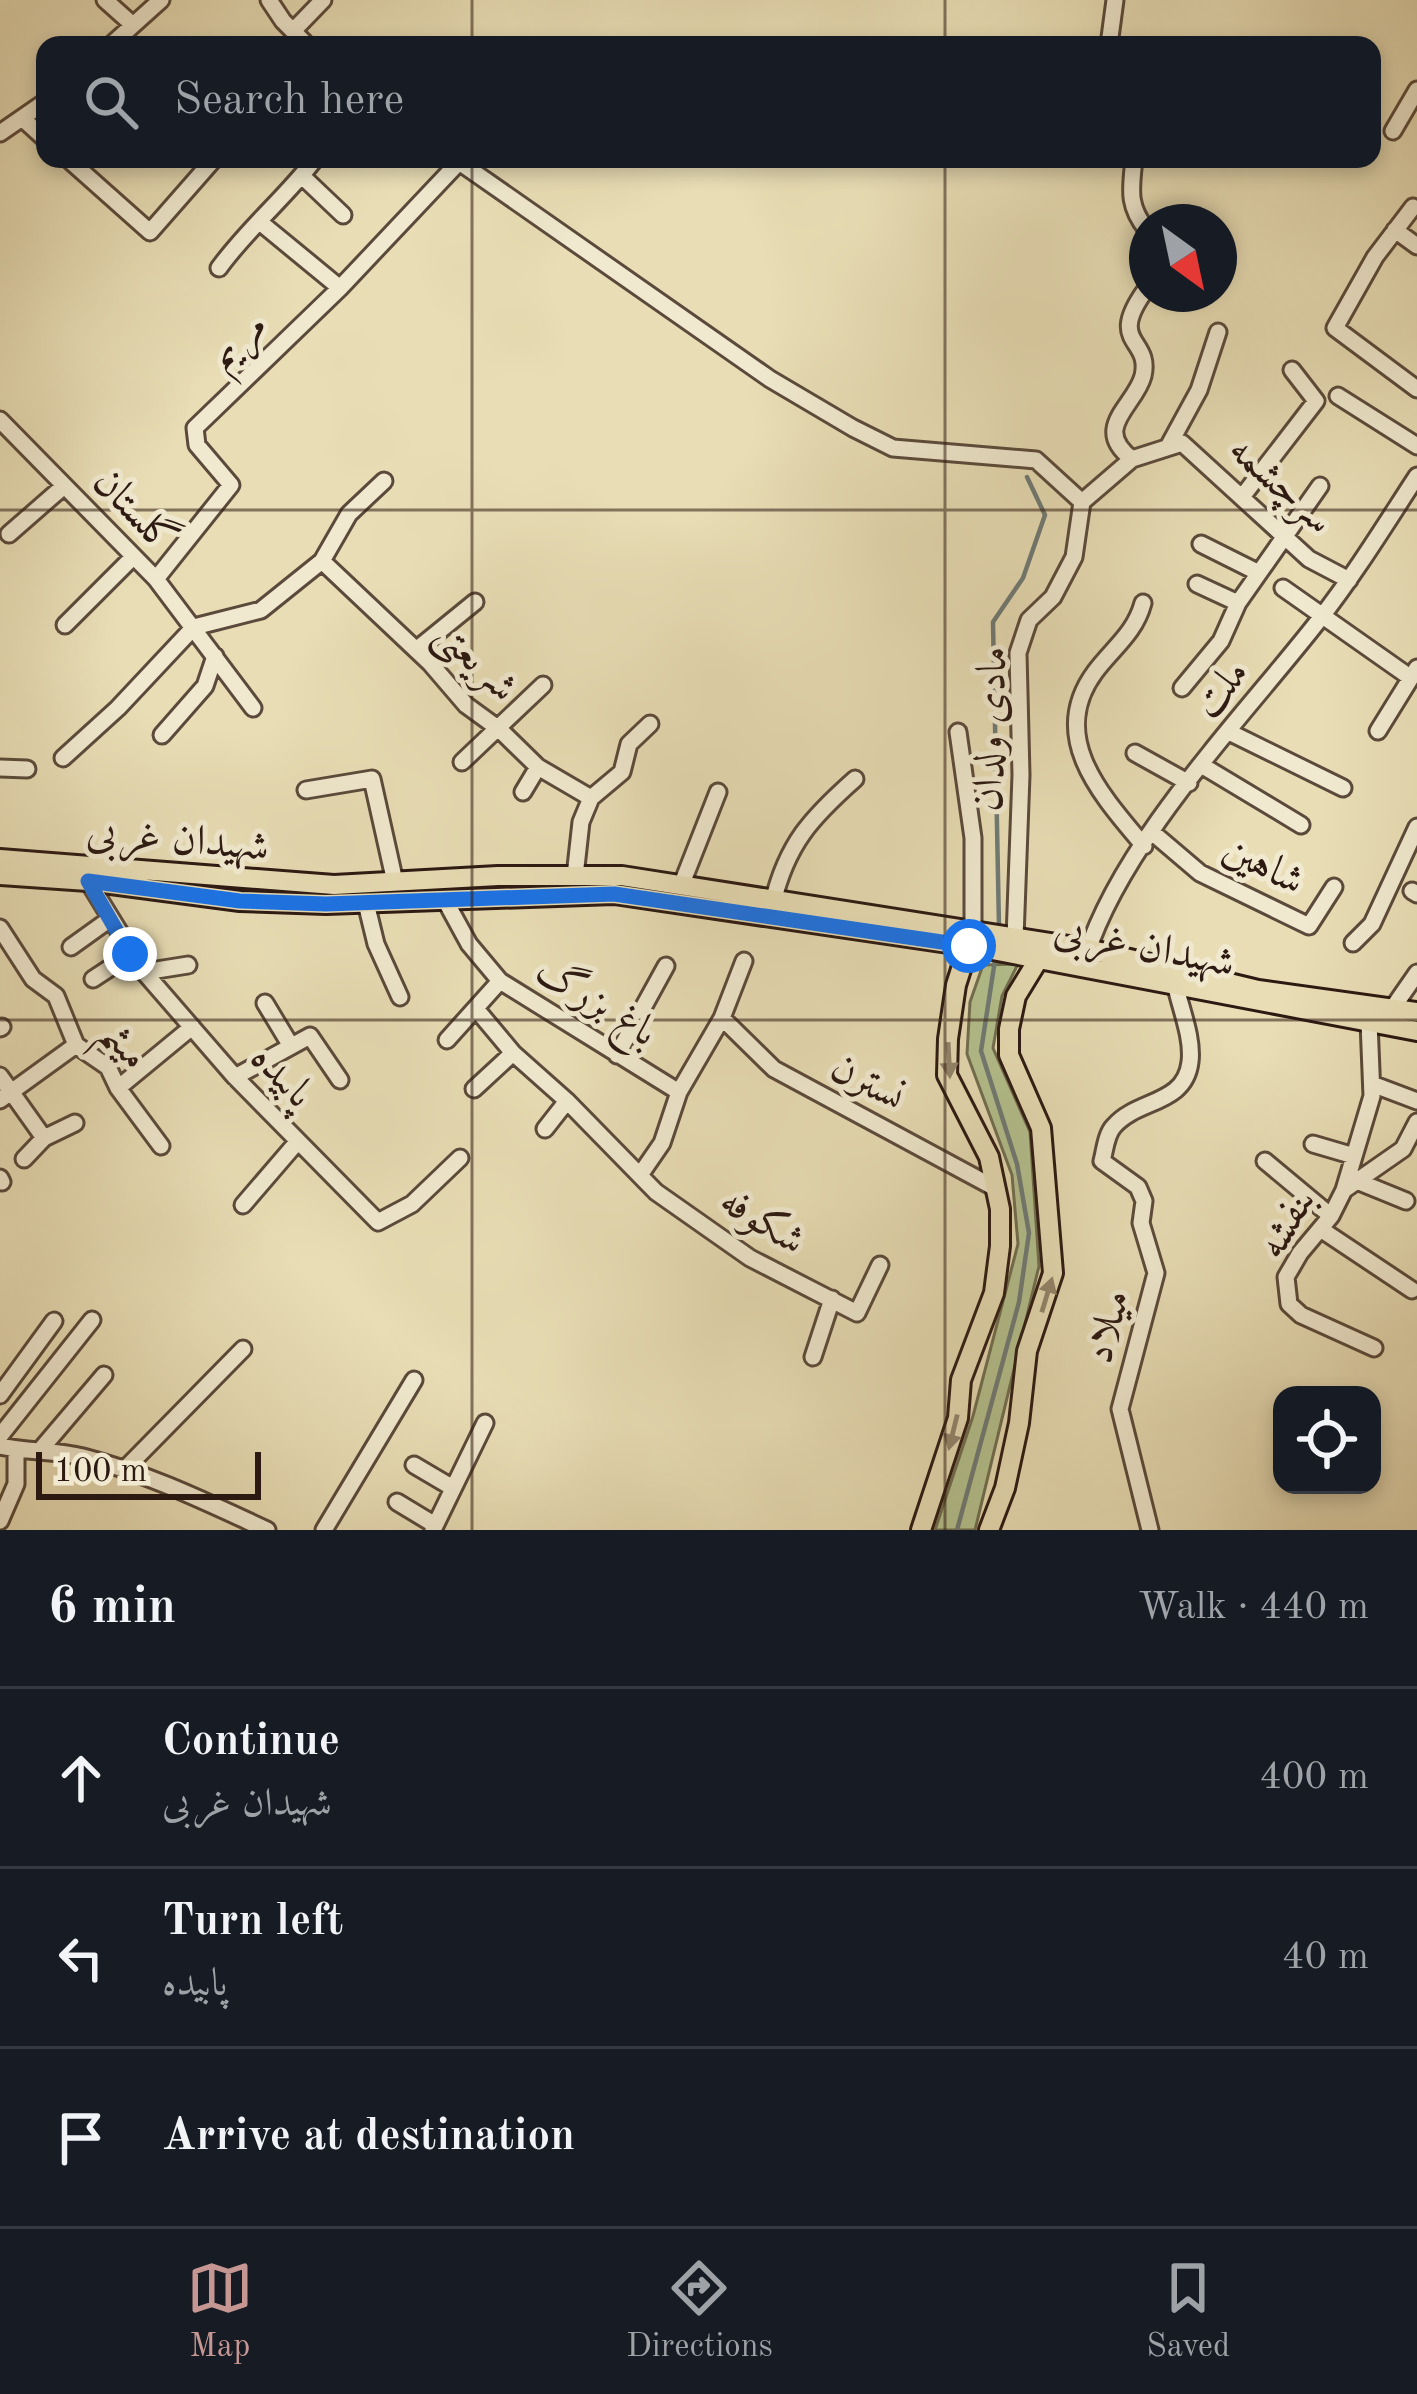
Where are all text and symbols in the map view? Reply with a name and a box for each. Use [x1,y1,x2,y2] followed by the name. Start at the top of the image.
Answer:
[36,36,1381,168] search box
[78,69,144,135] icon: search
[174,79,404,124] text: Search here
[1129,204,1237,312] north arrow
[202,305,284,388] street label: مریم
[1217,429,1341,546] street label: سرچشمه
[84,456,189,562] street label: گلستان
[422,613,525,714] street label: شریعتی
[968,646,1016,812] street label: مادی ولدان
[1186,652,1258,727] street label: ملت
[84,812,271,875] street label: شهیدان غربی
[1216,829,1310,904] street label: شاهین
[1049,910,1238,991] street label: شهیدان غربی
[942,919,996,973] route start
[103,927,157,981] route end
[522,945,666,1065] street label: باغ بزرگ
[79,1013,156,1089] street label: میثم
[237,1037,322,1122] street label: پابیده
[940,1042,959,1080] one-way arrow
[823,1047,911,1120] street label: نسترن
[711,1178,813,1266] street label: شکوفه
[1251,1182,1325,1267] street label: بنفشه
[1039,1276,1057,1313] one-way arrow
[1079,1286,1139,1368] street label: میلاد
[1273,1386,1381,1494] map controls
[1273,1386,1381,1494] button: locate
[943,1413,962,1450] one-way arrow
[36,1446,261,1499] scale bar
[54,1456,147,1489] text: 100 m
[48,1583,176,1634] text: 6 min
[1138,1588,1369,1627] text: Walk · 440 m
[162,1720,340,1765] text: Continue
[48,1745,114,1811] icon: ahead
[1259,1758,1369,1797] text: 400 m
[162,1785,332,1824] text: شهیدان غربی
[162,1900,343,1945] text: Turn left
[48,1925,114,1991] icon: left
[1282,1938,1369,1977] text: 40 m
[162,1965,227,2004] text: پابیده
[48,2105,114,2171] icon: arrive
[162,2115,575,2160] text: Arrive at destination
[187,2255,253,2368] tab: Map
[626,2255,773,2368] tab: Directions
[1146,2255,1230,2368] tab: Saved

